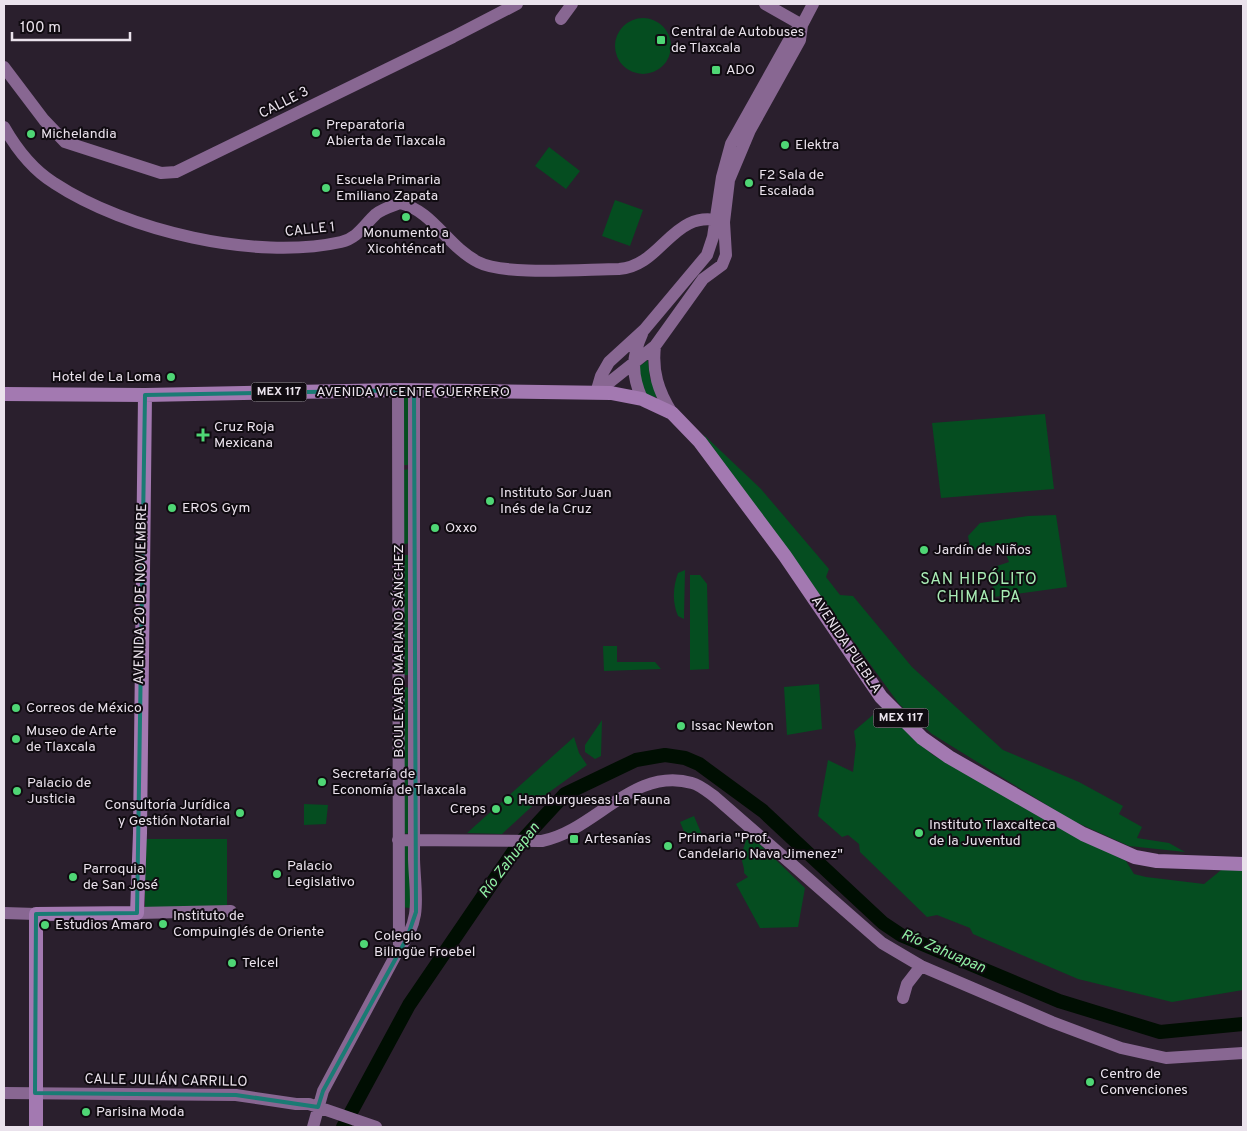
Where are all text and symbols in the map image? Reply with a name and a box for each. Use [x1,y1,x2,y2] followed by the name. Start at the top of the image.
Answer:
[12,10,130,42] scale bar
[20,19,61,38] text: 100 m
[671,24,804,57] place label: Central de Autobuses de Tlaxcala
[655,34,667,46] marker: Central de Autobuses de Tlaxcala
[726,62,755,79] place label: ADO
[710,64,722,76] marker: ADO
[256,83,312,123] street label: CALLE 3
[326,117,446,150] place label: Preparatoria Abierta de Tlaxcala
[41,126,117,143] place label: Michelandia
[310,127,322,139] marker: Preparatoria Abierta de Tlaxcala
[25,128,37,140] marker: Michelandia
[795,137,839,154] place label: Elektra
[779,139,791,151] marker: Elektra
[759,167,824,200] place label: F2 Sala de Escalada
[336,172,441,205] place label: Escuela Primaria Emiliano Zapata
[743,177,755,189] marker: F2 Sala de Escalada
[320,182,332,194] marker: Escuela Primaria Emiliano Zapata
[400,211,412,223] marker: Monumento a Xicohténcatl
[284,219,336,241] street label: CALLE 1
[363,225,449,258] place label: Monumento a Xicohténcatl
[52,369,161,386] place label: Hotel de La Loma
[165,371,177,383] marker: Hotel de La Loma
[252,382,306,402] road number: MEX 117
[316,384,510,401] street label: AVENIDA VICENTE GUERRERO
[214,419,274,452] place label: Cruz Roja Mexicana
[196,428,210,442] marker: Cruz Roja Mexicana
[500,485,612,518] place label: Instituto Sor Juan Inés de la Cruz
[484,495,496,507] marker: Instituto Sor Juan Inés de la Cruz
[182,500,250,517] place label: EROS Gym
[166,502,178,514] marker: EROS Gym
[131,503,151,685] street label: AVENIDA 20 DE NOVIEMBRE
[445,520,477,537] place label: Oxxo
[429,522,441,534] marker: Oxxo
[934,542,1031,559] place label: Jardín de Niños
[390,544,408,758] street label: BOULEVARD MARIANO SÁNCHEZ
[918,544,930,556] marker: Jardín de Niños
[920,568,1038,608] district label: SAN HIPÓLITO CHIMALPA
[807,593,885,697] street label: AVENIDA PUEBLA
[26,700,142,717] place label: Correos de México
[10,702,22,714] marker: Correos de México
[874,708,928,728] road number: MEX 117
[691,718,774,735] place label: Issac Newton
[675,720,687,732] marker: Issac Newton
[26,723,116,756] place label: Museo de Arte de Tlaxcala
[10,733,22,745] marker: Museo de Arte de Tlaxcala
[332,766,466,799] place label: Secretaría de Economía de Tlaxcala
[27,775,91,808] place label: Palacio de Justicia
[316,776,328,788] marker: Secretaría de Economía de Tlaxcala
[11,785,23,797] marker: Palacio de Justicia
[518,792,670,809] place label: Hamburguesas La Fauna
[502,794,514,806] marker: Hamburguesas La Fauna
[104,797,230,830] place label: Consultoría Jurídica y Gestión Notarial
[450,801,486,818] place label: Creps
[490,803,502,815] marker: Creps
[234,807,246,819] marker: Consultoría Jurídica y Gestión Notarial
[929,817,1056,850] place label: Instituto Tlaxcalteca de la Juventud
[475,819,545,903] water label: Río Zahuapan
[913,827,925,839] marker: Instituto Tlaxcalteca de la Juventud
[678,830,843,863] place label: Primaria "Prof. Candelario Nava Jimenez"
[584,831,651,848] place label: Artesanías
[568,833,580,845] marker: Artesanías
[662,840,674,852] marker: Primaria "Prof. Candelario Nava Jimenez"
[287,858,355,891] place label: Palacio Legislativo
[83,861,158,894] place label: Parroquia de San José
[271,868,283,880] marker: Palacio Legislativo
[67,871,79,883] marker: Parroquia de San José
[173,908,324,941] place label: Instituto de Compuinglés de Oriente
[55,917,153,934] place label: Estudios Amaro
[157,918,169,930] marker: Instituto de Compuinglés de Oriente
[39,919,51,931] marker: Estudios Amaro
[898,926,988,978] water label: Río Zahuapan
[374,928,475,961] place label: Colegio Bilingüe Froebel
[358,938,370,950] marker: Colegio Bilingüe Froebel
[242,955,278,972] place label: Telcel
[226,957,238,969] marker: Telcel
[1100,1066,1188,1099] place label: Centro de Convenciones
[84,1070,248,1091] street label: CALLE JULIÁN CARRILLO
[1084,1076,1096,1088] marker: Centro de Convenciones
[96,1104,184,1121] place label: Parisina Moda
[80,1106,92,1118] marker: Parisina Moda

